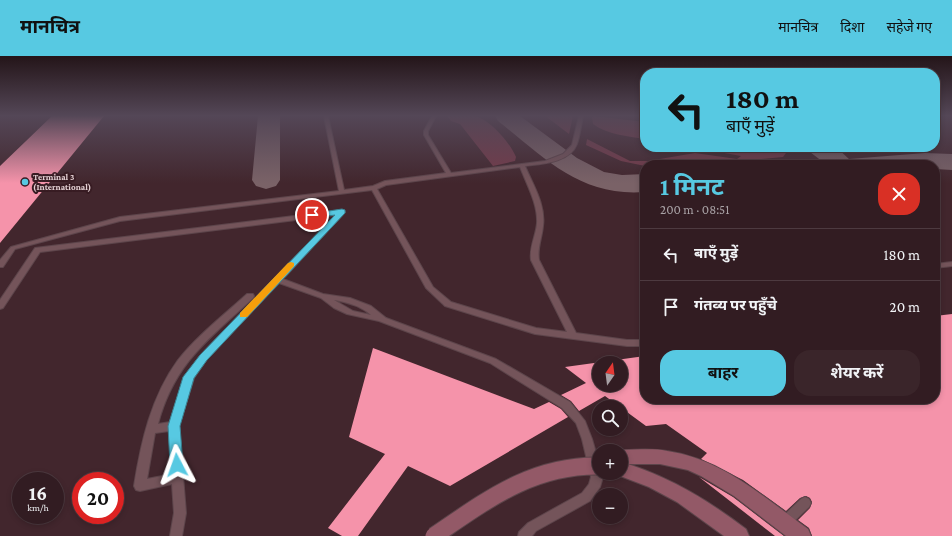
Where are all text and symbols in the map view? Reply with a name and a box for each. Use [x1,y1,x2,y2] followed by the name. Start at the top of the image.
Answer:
[20,16,80,37] text: मानचित्र
[778,19,818,35] text: मानचित्र
[840,19,864,35] text: दिशा
[886,19,932,35] text: सहेजे गए
[726,83,799,114] text: 180 m
[660,84,712,136] icon: left
[726,116,775,136] text: बाएँ मुड़ें
[33,172,91,193] place label: Terminal 3 (International)
[660,173,724,200] text: 1 मिनट
[878,173,920,215] button: close
[20,177,30,187] marker: Terminal 3 (International)
[295,198,329,232] pin
[660,202,729,217] text: 200 m · 08:51
[301,204,323,226] icon: arrive
[660,244,682,266] icon: left
[694,245,738,261] text: बाएँ मुड़ें
[884,247,920,263] text: 180 m
[660,296,682,318] icon: arrive
[694,297,777,313] text: गंतव्य पर पहुँचे
[890,299,920,315] text: 20 m
[660,350,786,396] button: बाहर
[794,350,920,396] button: शेयर करें
[592,356,628,392] north arrow
[592,356,628,524] map controls
[592,400,628,436] button: search
[156,444,198,486] position arrow
[592,444,628,480] button: +
[72,472,124,524] speed limit sign: 20
[29,482,47,504] text: 16
[592,488,628,524] button: −
[27,502,49,513] text: km/h

